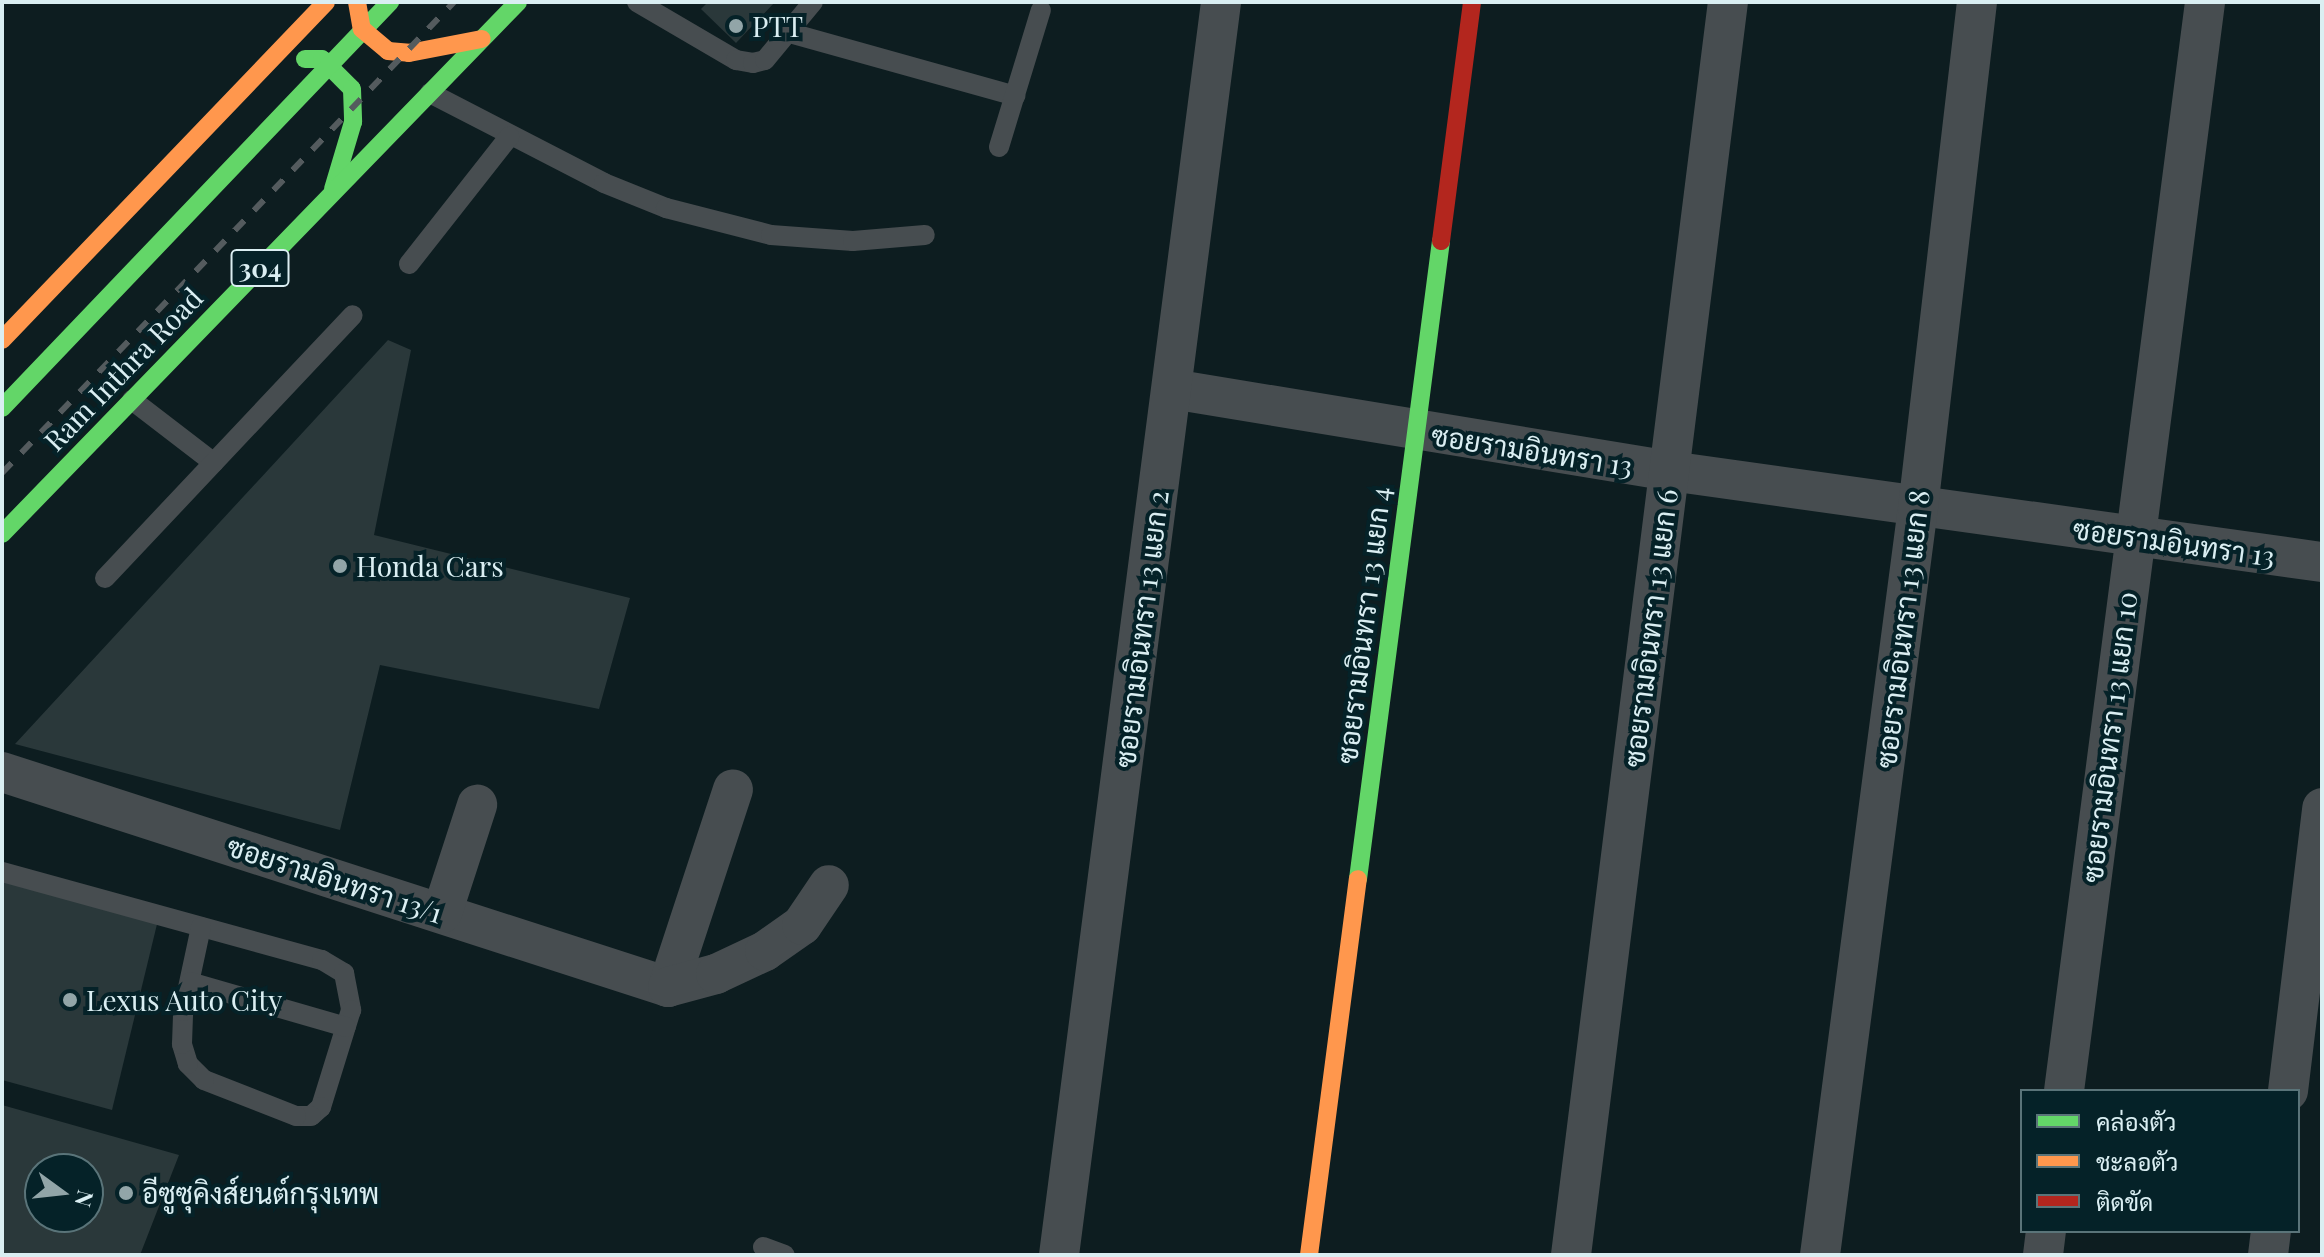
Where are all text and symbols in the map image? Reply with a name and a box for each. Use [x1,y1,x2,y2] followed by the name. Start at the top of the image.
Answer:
[752,9,803,43] place label: PTT
[727,17,745,35] marker: PTT
[230,246,290,290] road number: 304
[37,281,209,457] street label: Ram Inthra Road
[1429,418,1635,482] street label: ซอยรามอินทรา 13
[1329,484,1397,766] street label: ซอยรามอินทรา 13 แยก 4
[1616,487,1684,769] street label: ซอยรามอินทรา 13 แยก 6
[1107,488,1175,770] street label: ซอยรามอินทรา 13 แยก 2
[1868,488,1936,770] street label: ซอยรามอินทรา 13 แยก 8
[2071,511,2277,573] street label: ซอยรามอินทรา 13
[356,549,504,583] place label: Honda Cars
[331,557,349,575] marker: Honda Cars
[2074,590,2144,884] street label: ซอยรามอินทรา 13 แยก 10
[223,828,447,930] street label: ซอยรามอินทรา 13/1
[86,983,283,1017] place label: Lexus Auto City
[61,991,79,1009] marker: Lexus Auto City
[2020,1089,2300,1233] legend
[2096,1105,2176,1137] text: คล่องตัว
[2096,1145,2178,1177] text: ชะลอตัว
[24,1153,104,1233] north arrow
[142,1176,379,1210] place label: อีซูซุคิงส์ยนต์กรุงเทพ
[117,1184,135,1202] marker: อีซูซุคิงส์ยนต์กรุงเทพ
[2096,1185,2153,1217] text: ติดขัด
[69,1187,102,1210] text: N

